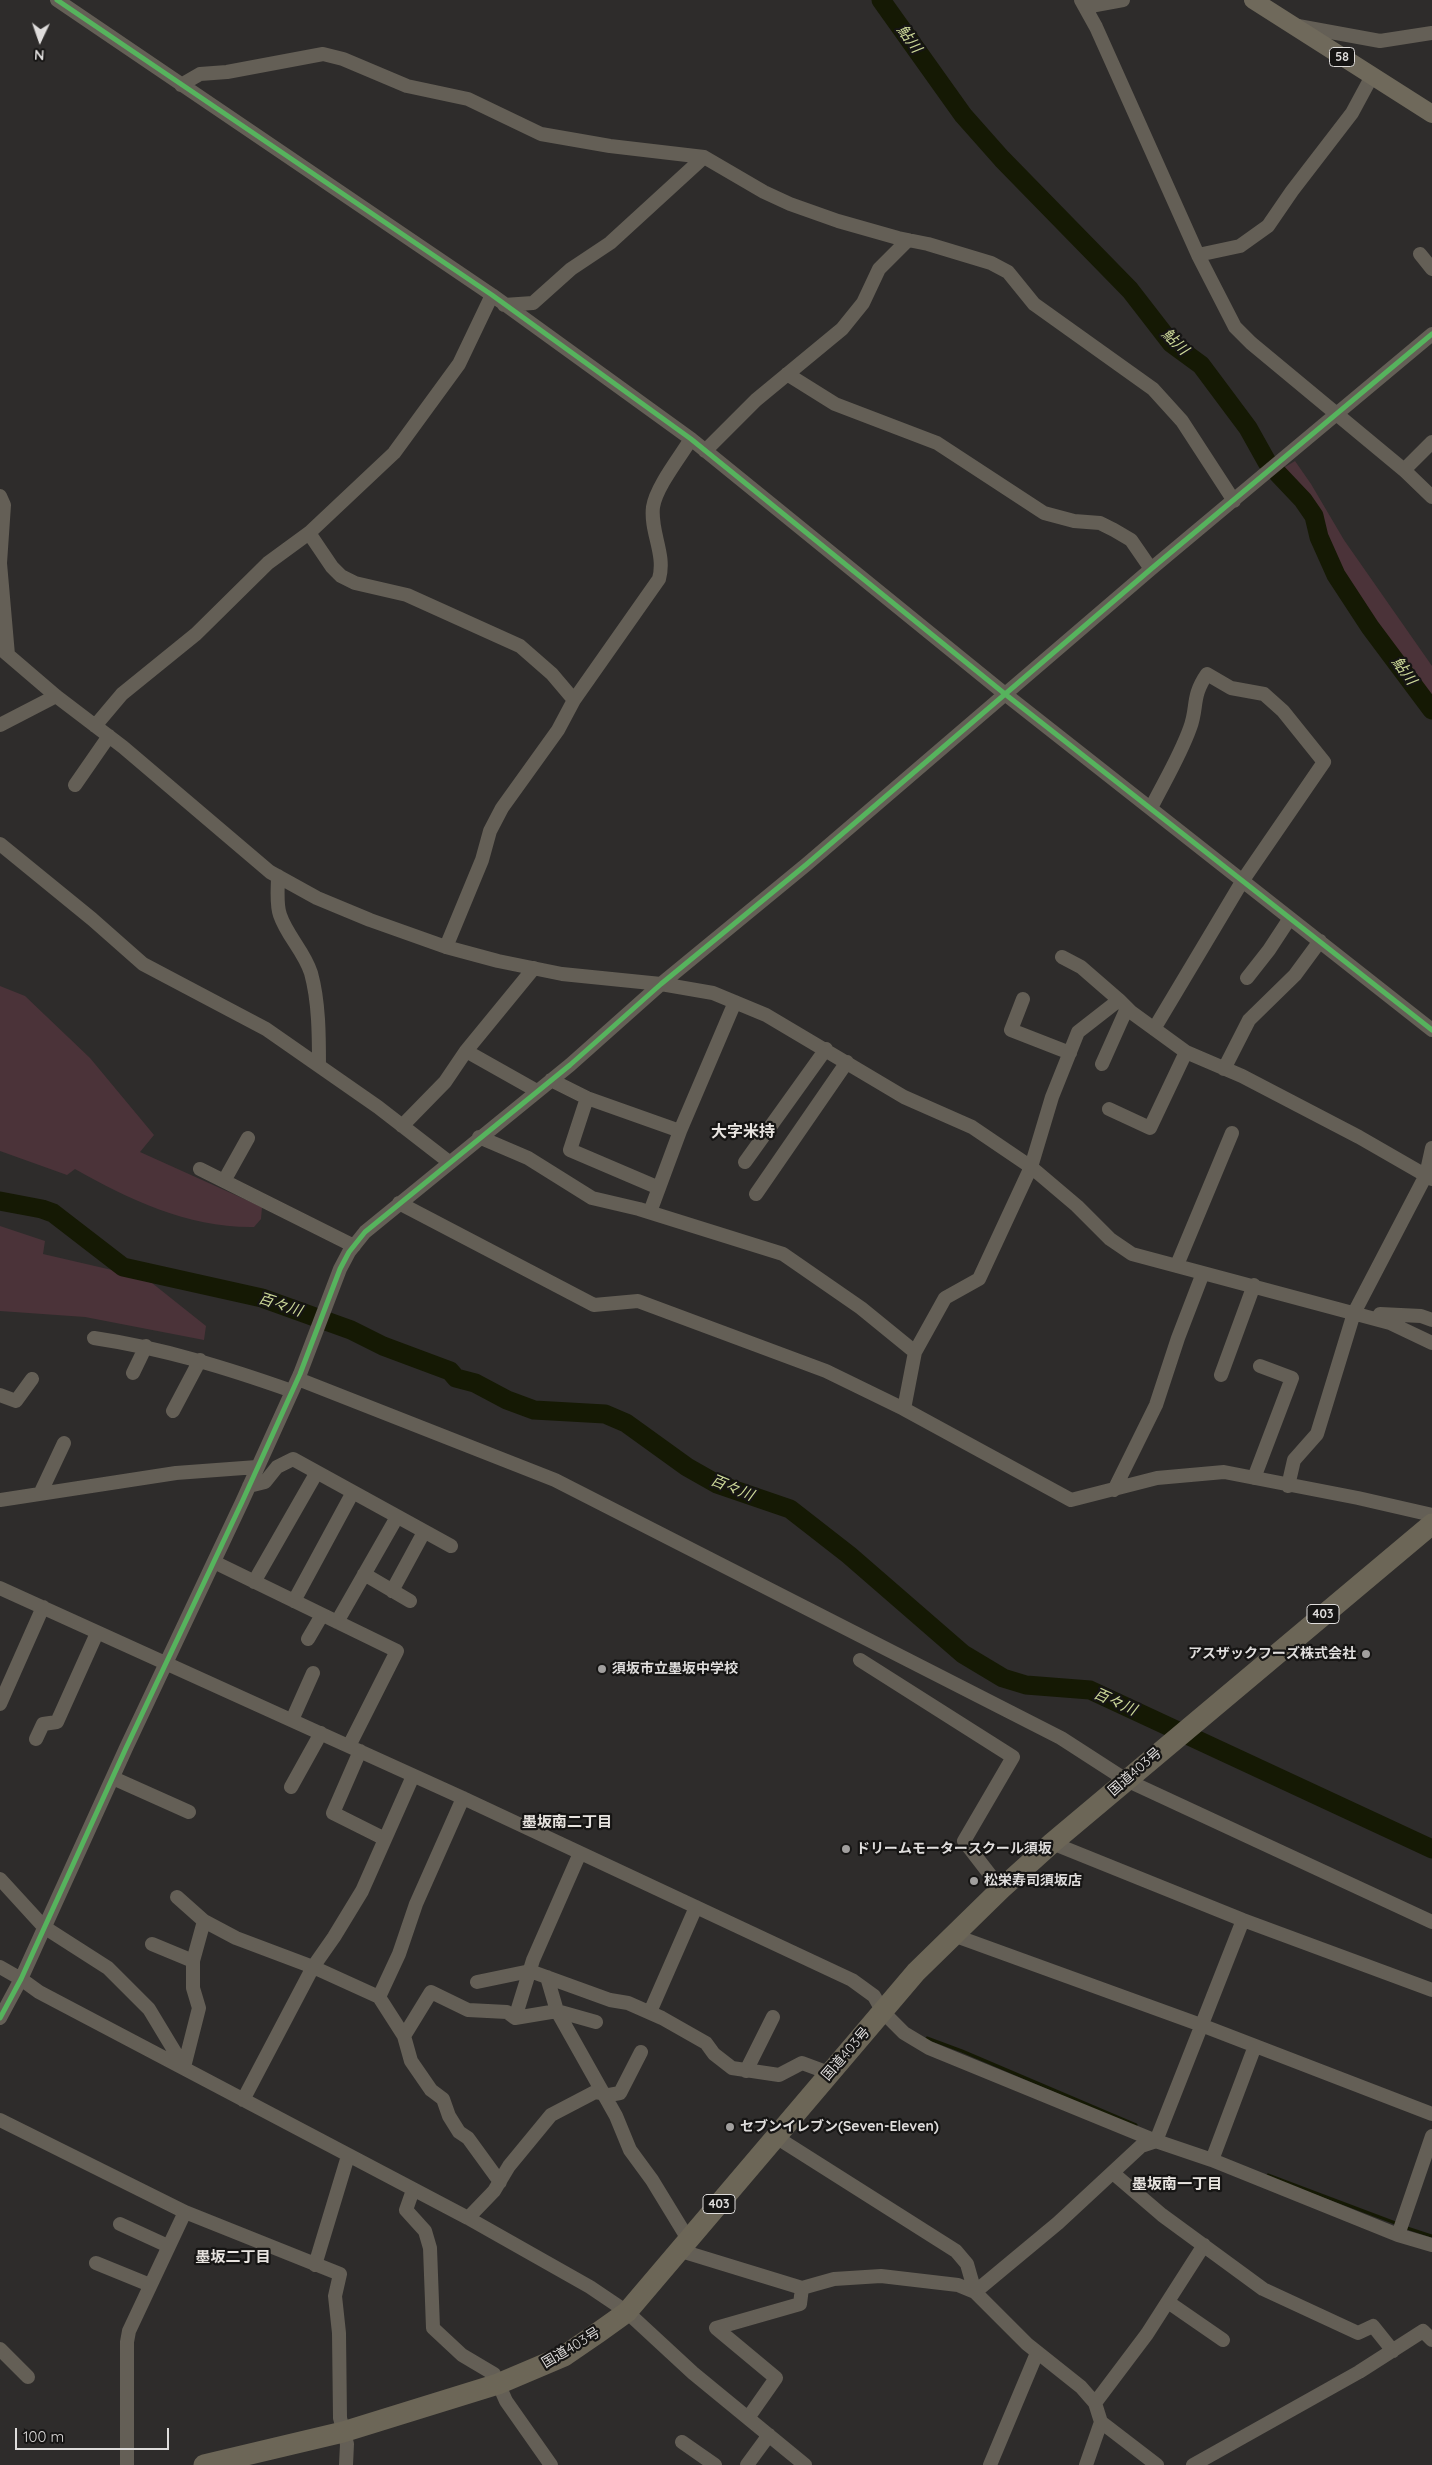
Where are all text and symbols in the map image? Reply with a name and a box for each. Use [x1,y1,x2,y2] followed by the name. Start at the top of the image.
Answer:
[15,15,65,65] north arrow
[893,22,925,56] water label: 鮎川
[34,46,45,64] text: N
[1330,48,1354,66] road number: 58
[1158,325,1192,359] water label: 鮎川
[1388,654,1420,688] water label: 鮎川
[711,1122,775,1142] district label: 大字米持
[256,1289,304,1321] water label: 百々川
[708,1471,756,1505] water label: 百々川
[1307,1605,1339,1624] road number: 403
[1188,1646,1356,1662] place label: アスザックフーズ株式会社
[1360,1648,1372,1660] marker: アスザックフーズ株式会社
[612,1661,738,1677] place label: 須坂市立墨坂中学校
[596,1663,608,1675] marker: 須坂市立墨坂中学校
[1091,1685,1139,1719] water label: 百々川
[1105,1744,1165,1800] street label: 国道403号
[522,1813,612,1831] district label: 墨坂南二丁目
[856,1841,1052,1857] place label: ドリームモータースクール須坂
[840,1843,852,1855] marker: ドリームモータースクール須坂
[984,1873,1082,1889] place label: 松栄寿司須坂店
[968,1875,980,1887] marker: 松栄寿司須坂店
[818,2024,874,2084] street label: 国道403号
[740,2119,939,2135] place label: セブンイレブン(Seven-Eleven)
[724,2121,736,2133] marker: セブンイレブン(Seven-Eleven)
[1132,2175,1222,2193] district label: 墨坂南一丁目
[703,2194,735,2214] road number: 403
[196,2248,270,2266] district label: 墨坂二丁目
[539,2324,603,2372] street label: 国道403号
[18,2418,171,2450] scale bar
[23,2427,64,2446] text: 100 m

